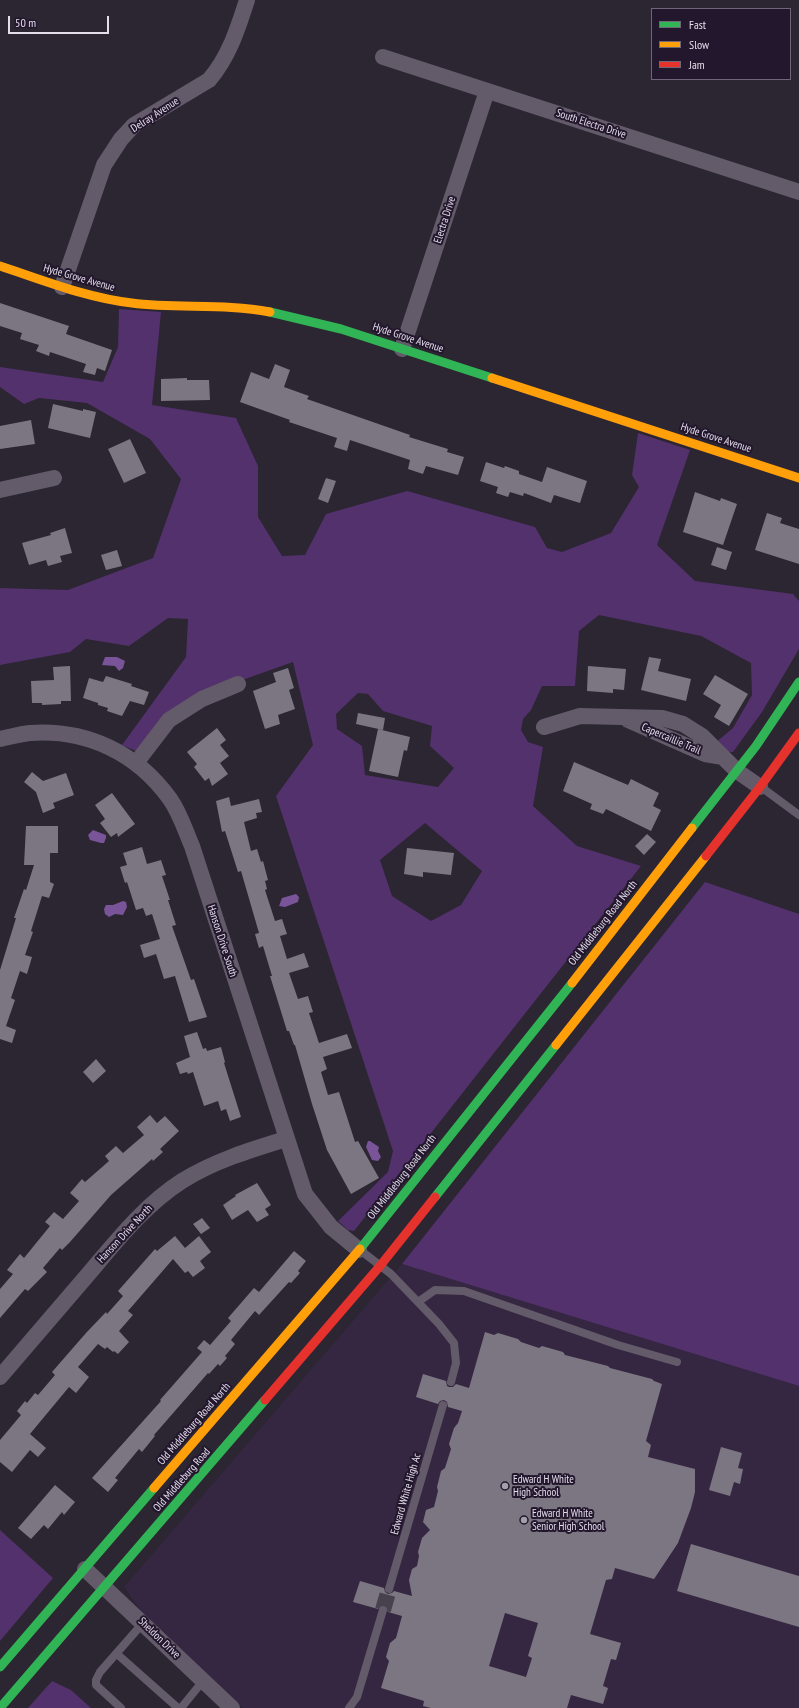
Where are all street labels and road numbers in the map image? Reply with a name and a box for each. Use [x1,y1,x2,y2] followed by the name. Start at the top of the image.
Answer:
[129,95,181,135] street label: Delray Avenue
[554,106,628,142] street label: South Electra Drive
[431,195,459,245] street label: Electra Drive
[42,261,116,295] street label: Hyde Grove Avenue
[371,320,445,356] street label: Hyde Grove Avenue
[679,420,753,456] street label: Hyde Grove Avenue
[639,721,703,757] street label: Capercaillie Trail
[566,878,640,968] street label: Old Middleburg Road North
[204,903,240,979] street label: Hanson Drive South
[365,1132,439,1222] street label: Old Middleburg Road North
[95,1202,155,1266] street label: Hanson Drive North
[155,1380,233,1468] street label: Old Middleburg Road North
[151,1445,213,1515] street label: Old Middleburg Road
[388,1452,424,1536] street label: Edward White High Ac
[135,1615,183,1661] street label: Sheldon Drive

